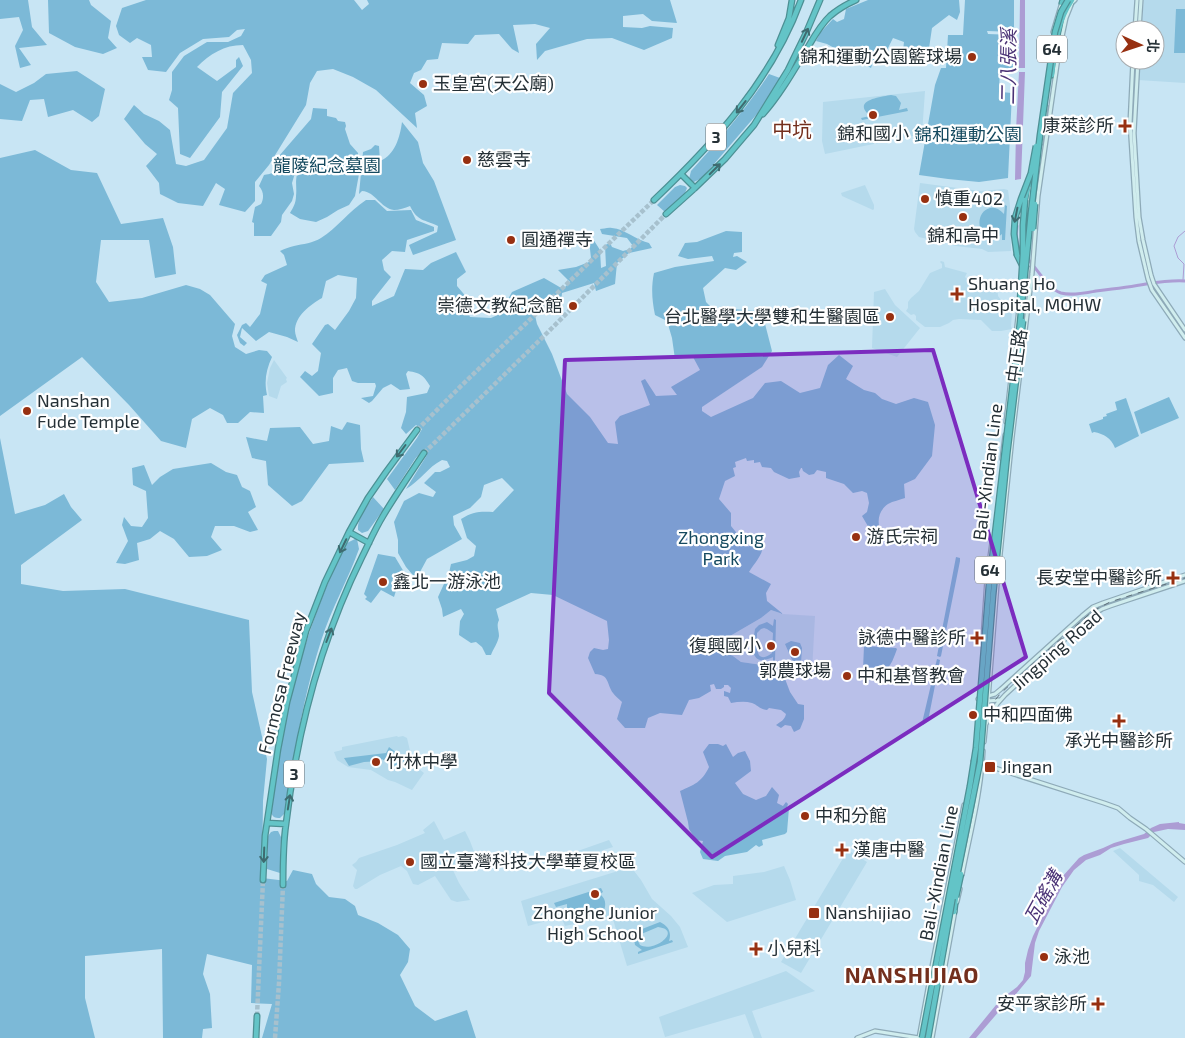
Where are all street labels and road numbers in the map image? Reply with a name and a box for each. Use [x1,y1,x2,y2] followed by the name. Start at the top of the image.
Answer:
[1037,36,1067,62] road number: 64
[706,124,726,150] road number: 3
[1001,328,1031,384] street label: 中正路
[968,402,1006,541] street label: Bali-Xindian Line
[975,556,1005,584] road number: 64
[1007,604,1106,694] street label: Jingping Road
[253,609,309,756] street label: Formosa Freeway
[284,761,304,788] road number: 3
[914,803,962,942] street label: Bali-Xindian Line

